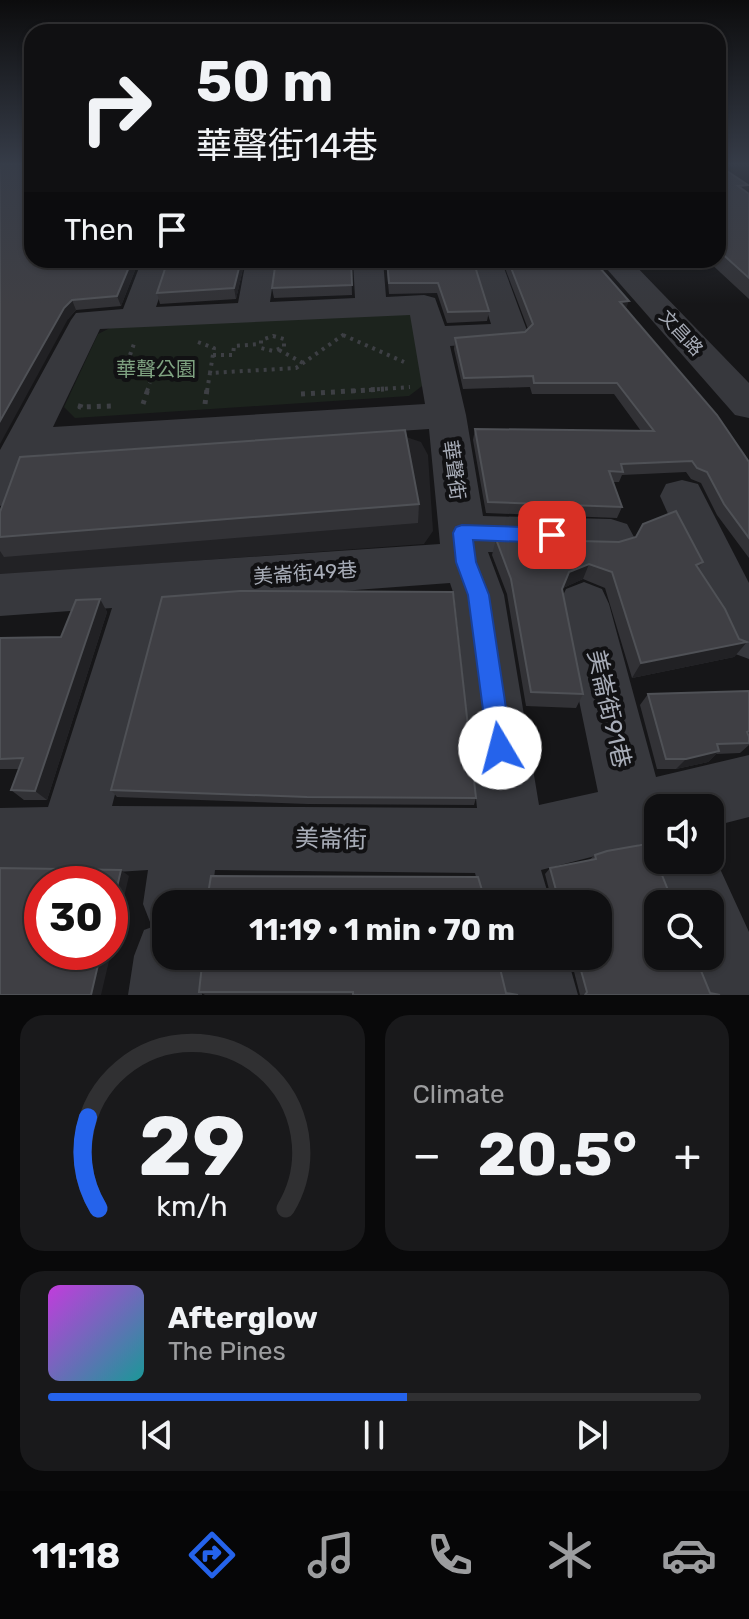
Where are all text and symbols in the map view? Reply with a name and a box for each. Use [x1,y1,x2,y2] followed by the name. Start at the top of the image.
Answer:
[196,49,333,115] text: 50 m
[64,56,168,160] icon: right
[196,124,378,167] text: 華聲街14巷
[150,208,194,252] icon: arrive
[64,212,134,248] text: Then
[655,306,707,360] street label: 文昌路
[116,357,196,381] park label: 華聲公園
[438,439,470,501] street label: 華聲街
[518,501,586,569] pin
[530,513,574,557] icon: arrive
[252,557,358,589] street label: 美崙街49巷
[582,647,636,771] street label: 美崙街91巷
[458,706,542,790] position arrow
[644,794,724,970] map controls
[644,794,724,874] button: sound
[295,824,367,854] street label: 美崙街
[24,866,128,970] speed limit sign: 30
[644,890,724,970] button: search
[249,912,515,948] text: 11:19 · 1 min · 70 m
[413,1079,505,1110] text: Climate
[139,1097,246,1196] text: 29
[477,1119,637,1190] text: 20.5°
[413,1129,441,1181] text: −
[674,1129,701,1181] text: +
[157,1189,228,1223] text: km/h
[168,1300,318,1336] text: Afterglow
[168,1336,286,1367] text: The Pines
[135,1413,179,1457] icon: previous
[352,1413,396,1457] icon: pause
[570,1413,614,1457] icon: next
[184,1527,240,1583] icon: directions
[303,1527,359,1583] icon: music
[422,1527,478,1583] icon: phone
[542,1527,598,1583] icon: climate
[661,1527,717,1583] icon: car
[32,1534,120,1577] text: 11:18

